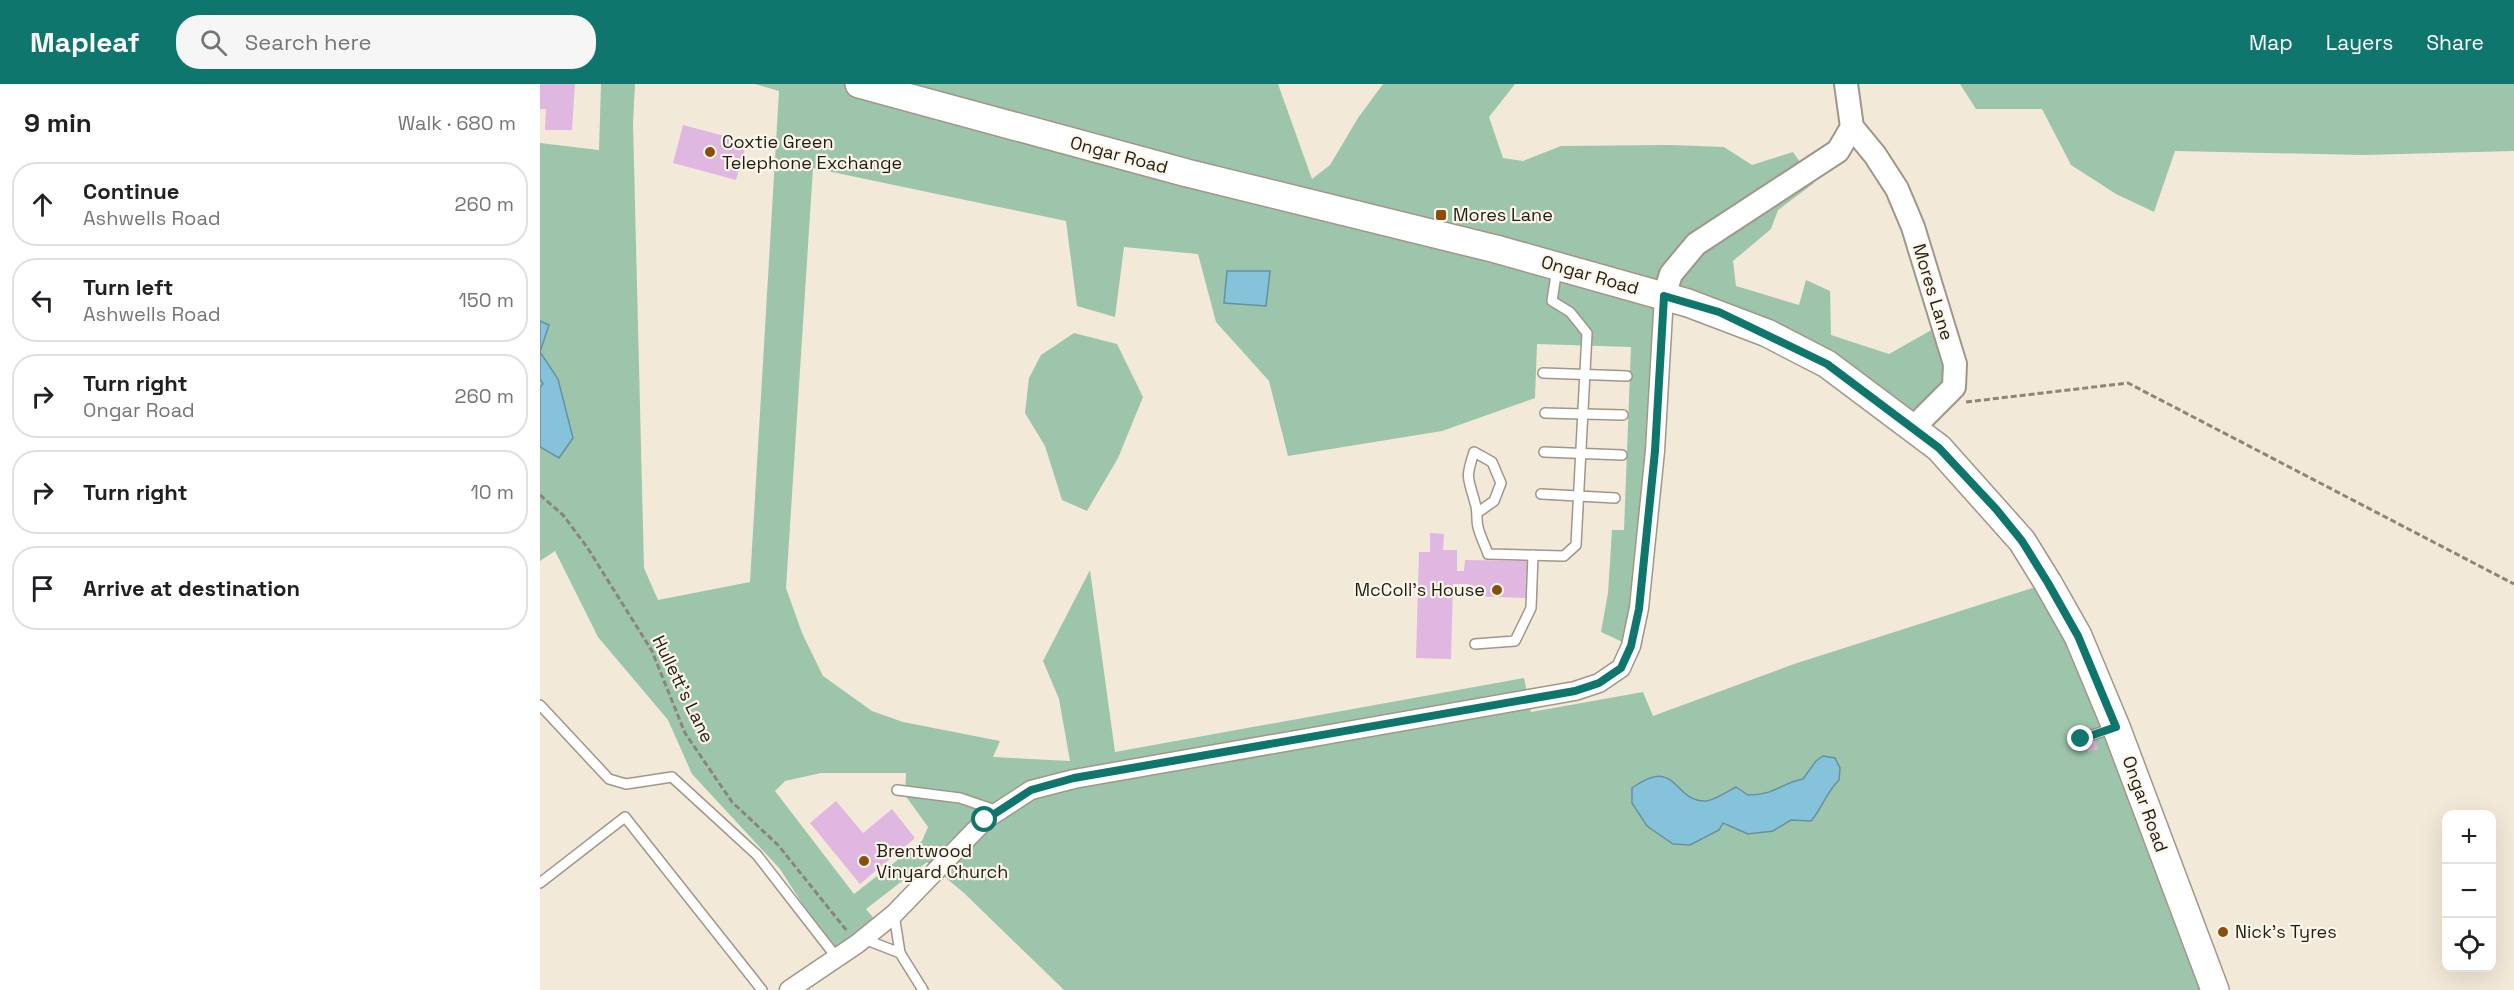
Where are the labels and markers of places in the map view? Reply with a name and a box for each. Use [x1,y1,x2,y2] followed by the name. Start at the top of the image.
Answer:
[722,130,902,174] place label: Coxtie Green Telephone Exchange
[703,145,717,159] marker: Coxtie Green Telephone Exchange
[1453,203,1553,226] place label: Mores Lane
[1434,208,1448,222] marker: Mores Lane
[1355,578,1485,601] place label: McColl's House
[1490,583,1504,597] marker: McColl's House
[876,839,1008,883] place label: Brentwood Vinyard Church
[857,854,871,868] marker: Brentwood Vinyard Church
[2235,920,2337,943] place label: Nick's Tyres
[2216,925,2230,939] marker: Nick's Tyres

